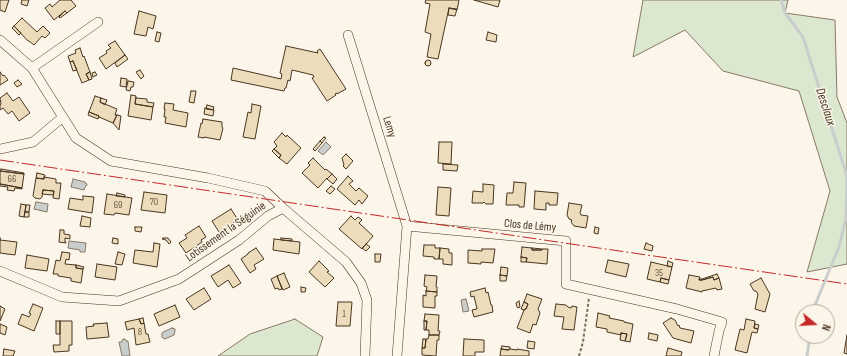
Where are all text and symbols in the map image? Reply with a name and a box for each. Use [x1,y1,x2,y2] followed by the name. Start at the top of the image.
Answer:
[812,86,838,128] water label: Desclaux
[379,115,399,139] street label: Lemy
[8,173,16,185] house number: 66
[150,196,158,208] house number: 70
[114,199,122,211] house number: 69
[183,199,269,265] street label: Lotissement la Séguinie
[503,217,557,235] street label: Clos de Lémy
[655,267,663,279] house number: 35
[795,304,835,344] north arrow
[342,308,346,320] house number: 1
[819,323,833,332] text: N
[138,326,142,338] house number: 8

